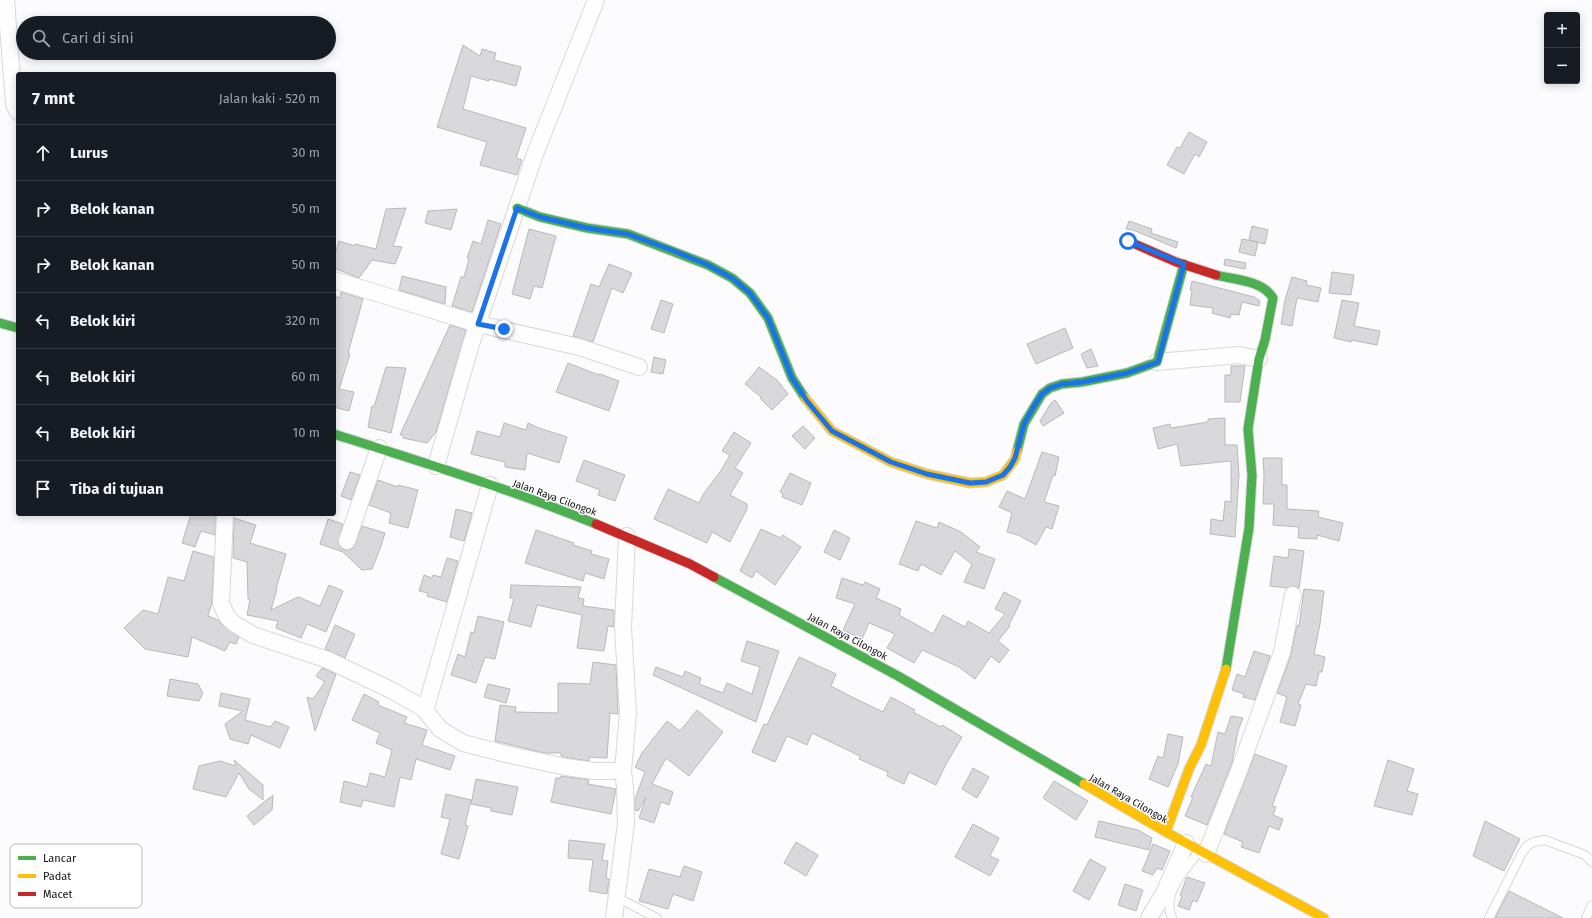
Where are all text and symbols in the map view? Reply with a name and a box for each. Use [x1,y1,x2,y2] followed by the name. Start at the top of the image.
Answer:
[1544,12,1580,84] map controls
[1544,12,1580,48] button: +
[16,16,336,60] search box
[30,27,52,49] icon: search
[62,29,134,47] text: Cari di sini
[1544,48,1580,84] button: −
[32,88,75,109] text: 7 mnt
[219,91,320,106] text: Jalan kaki · 520 m
[32,142,54,164] icon: ahead
[70,144,108,162] text: Lurus
[292,145,320,160] text: 30 m
[32,198,54,220] icon: right
[70,200,154,218] text: Belok kanan
[292,201,320,216] text: 50 m
[1119,232,1137,250] route start
[32,254,54,276] icon: right
[70,256,154,274] text: Belok kanan
[292,257,320,272] text: 50 m
[32,310,54,332] icon: left
[70,312,135,330] text: Belok kiri
[285,313,320,328] text: 320 m
[495,320,513,338] route end
[32,366,54,388] icon: left
[70,368,135,386] text: Belok kiri
[291,369,320,384] text: 60 m
[32,422,54,444] icon: left
[70,424,135,442] text: Belok kiri
[293,425,320,440] text: 10 m
[511,477,599,519] street label: Jalan Raya Cilongok
[32,478,54,500] icon: arrive
[70,480,164,498] text: Tiba di tujuan
[806,611,890,663] street label: Jalan Raya Cilongok
[1087,772,1171,827] street label: Jalan Raya Cilongok
[10,844,142,908] legend
[43,852,77,865] text: Lancar
[43,870,71,883] text: Padat
[43,888,73,901] text: Macet

